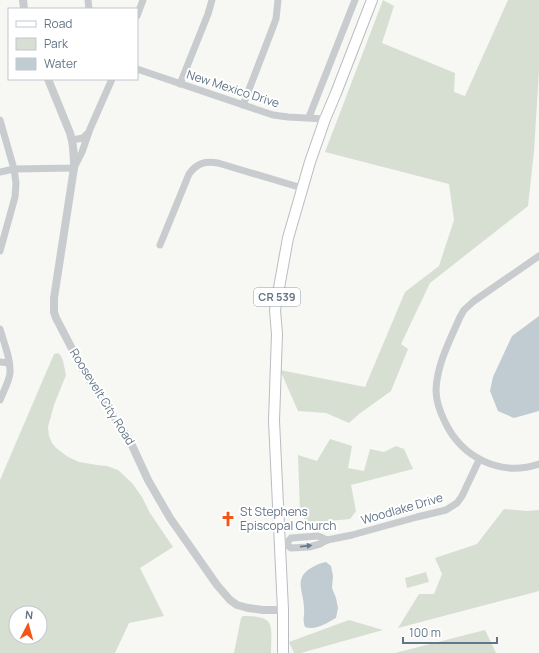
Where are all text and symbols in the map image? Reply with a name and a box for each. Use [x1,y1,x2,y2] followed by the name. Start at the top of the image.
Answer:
[8,8,138,80] legend
[44,15,72,32] text: Road
[44,35,69,52] text: Park
[44,55,78,72] text: Water
[185,66,282,112] street label: New Mexico Drive
[254,288,300,306] road number: CR 539
[66,345,139,448] street label: Roosevelt City Road
[359,489,445,528] street label: Woodlake Drive
[240,503,336,534] place label: St Stephens Episcopal Church
[219,510,237,528] church icon: St Stephens Episcopal Church
[300,543,313,550] one-way arrow
[8,605,48,645] north arrow
[24,607,34,622] text: N
[403,619,497,645] scale bar
[409,624,441,641] text: 100 m

